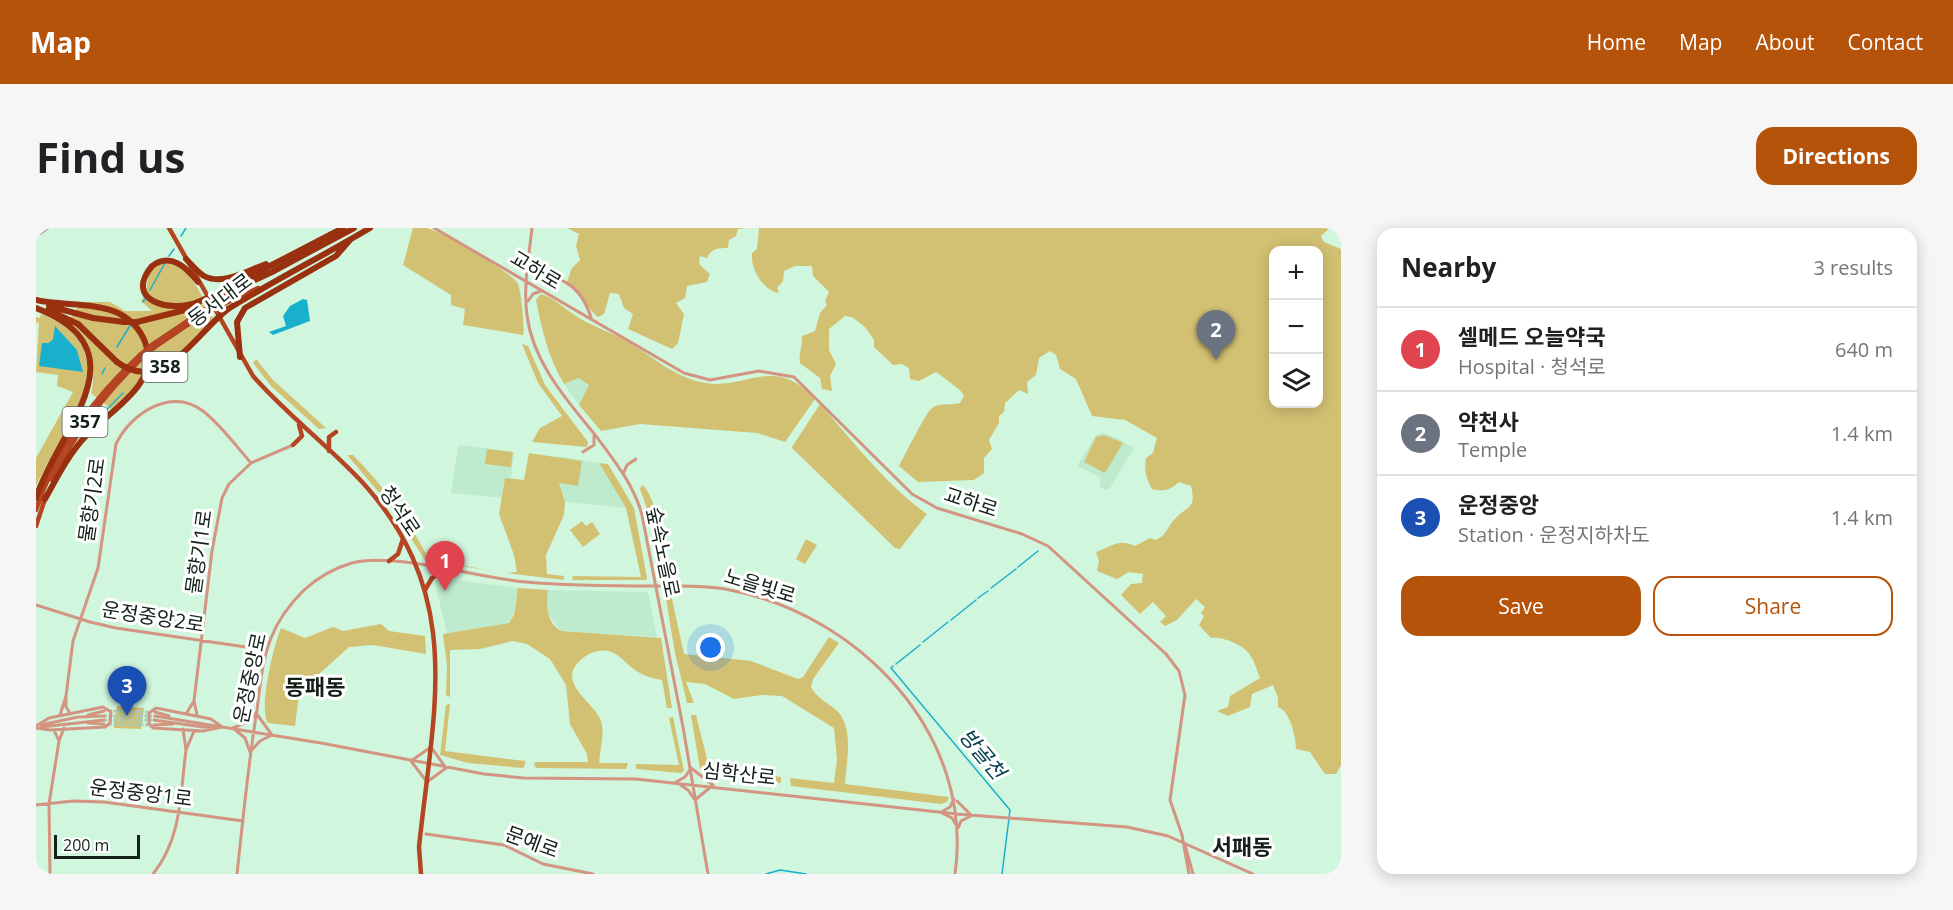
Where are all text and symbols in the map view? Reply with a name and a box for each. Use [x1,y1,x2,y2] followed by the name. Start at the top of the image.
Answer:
[30,23,91,61] text: Map
[1587,28,1646,56] text: Home
[1679,28,1722,56] text: Map
[1755,28,1815,56] text: About
[1848,28,1923,56] text: Contact
[1756,127,1917,185] button: Directions
[36,128,185,185] text: Find us
[506,244,567,295] street label: 교하로
[1269,246,1323,408] map controls
[1269,246,1323,300] button: +
[1401,249,1496,285] text: Nearby
[1813,254,1893,281] text: 3 results
[182,267,257,333] street label: 동서대로
[1269,300,1323,354] button: −
[1196,310,1236,360] pin: 2
[1458,321,1605,351] text: 셀메드 오늘약국
[1415,336,1426,363] text: 1
[1835,336,1893,363] text: 640 m
[142,352,188,382] road number: 358
[1458,353,1606,380] text: Hospital · 청석로
[1269,354,1323,408] button: layers
[1458,406,1519,436] text: 약천사
[62,407,108,437] road number: 357
[1415,420,1426,447] text: 2
[1831,420,1893,447] text: 1.4 km
[1458,436,1527,463] text: Temple
[72,456,111,544] street label: 물향기2로
[374,480,427,541] street label: 청석로
[941,480,1002,523] street label: 교하로
[1458,489,1539,519] text: 운정중앙
[641,504,686,600] street label: 숲속노을로
[1415,504,1426,531] text: 3
[1831,504,1893,531] text: 1.4 km
[179,508,218,596] street label: 물향기1로
[1458,521,1650,548] text: Station · 운정지하차도
[426,542,464,591] pin: 1
[721,562,799,609] street label: 노을빛로
[1401,576,1641,636] button: Save
[1653,576,1893,636] button: Share
[100,595,206,638] street label: 운정중앙2로
[227,630,272,726] street label: 운정중앙로
[696,633,725,662] your location
[108,666,146,716] pin: 3
[285,671,345,701] district label: 동패동
[953,722,1014,787] water label: 방골천
[701,756,777,791] street label: 심학산로
[88,773,194,812] street label: 운정중앙1로
[502,819,563,864] street label: 문예로
[1212,831,1272,861] district label: 서패동
[54,832,140,860] scale bar
[63,834,109,856] text: 200 m

